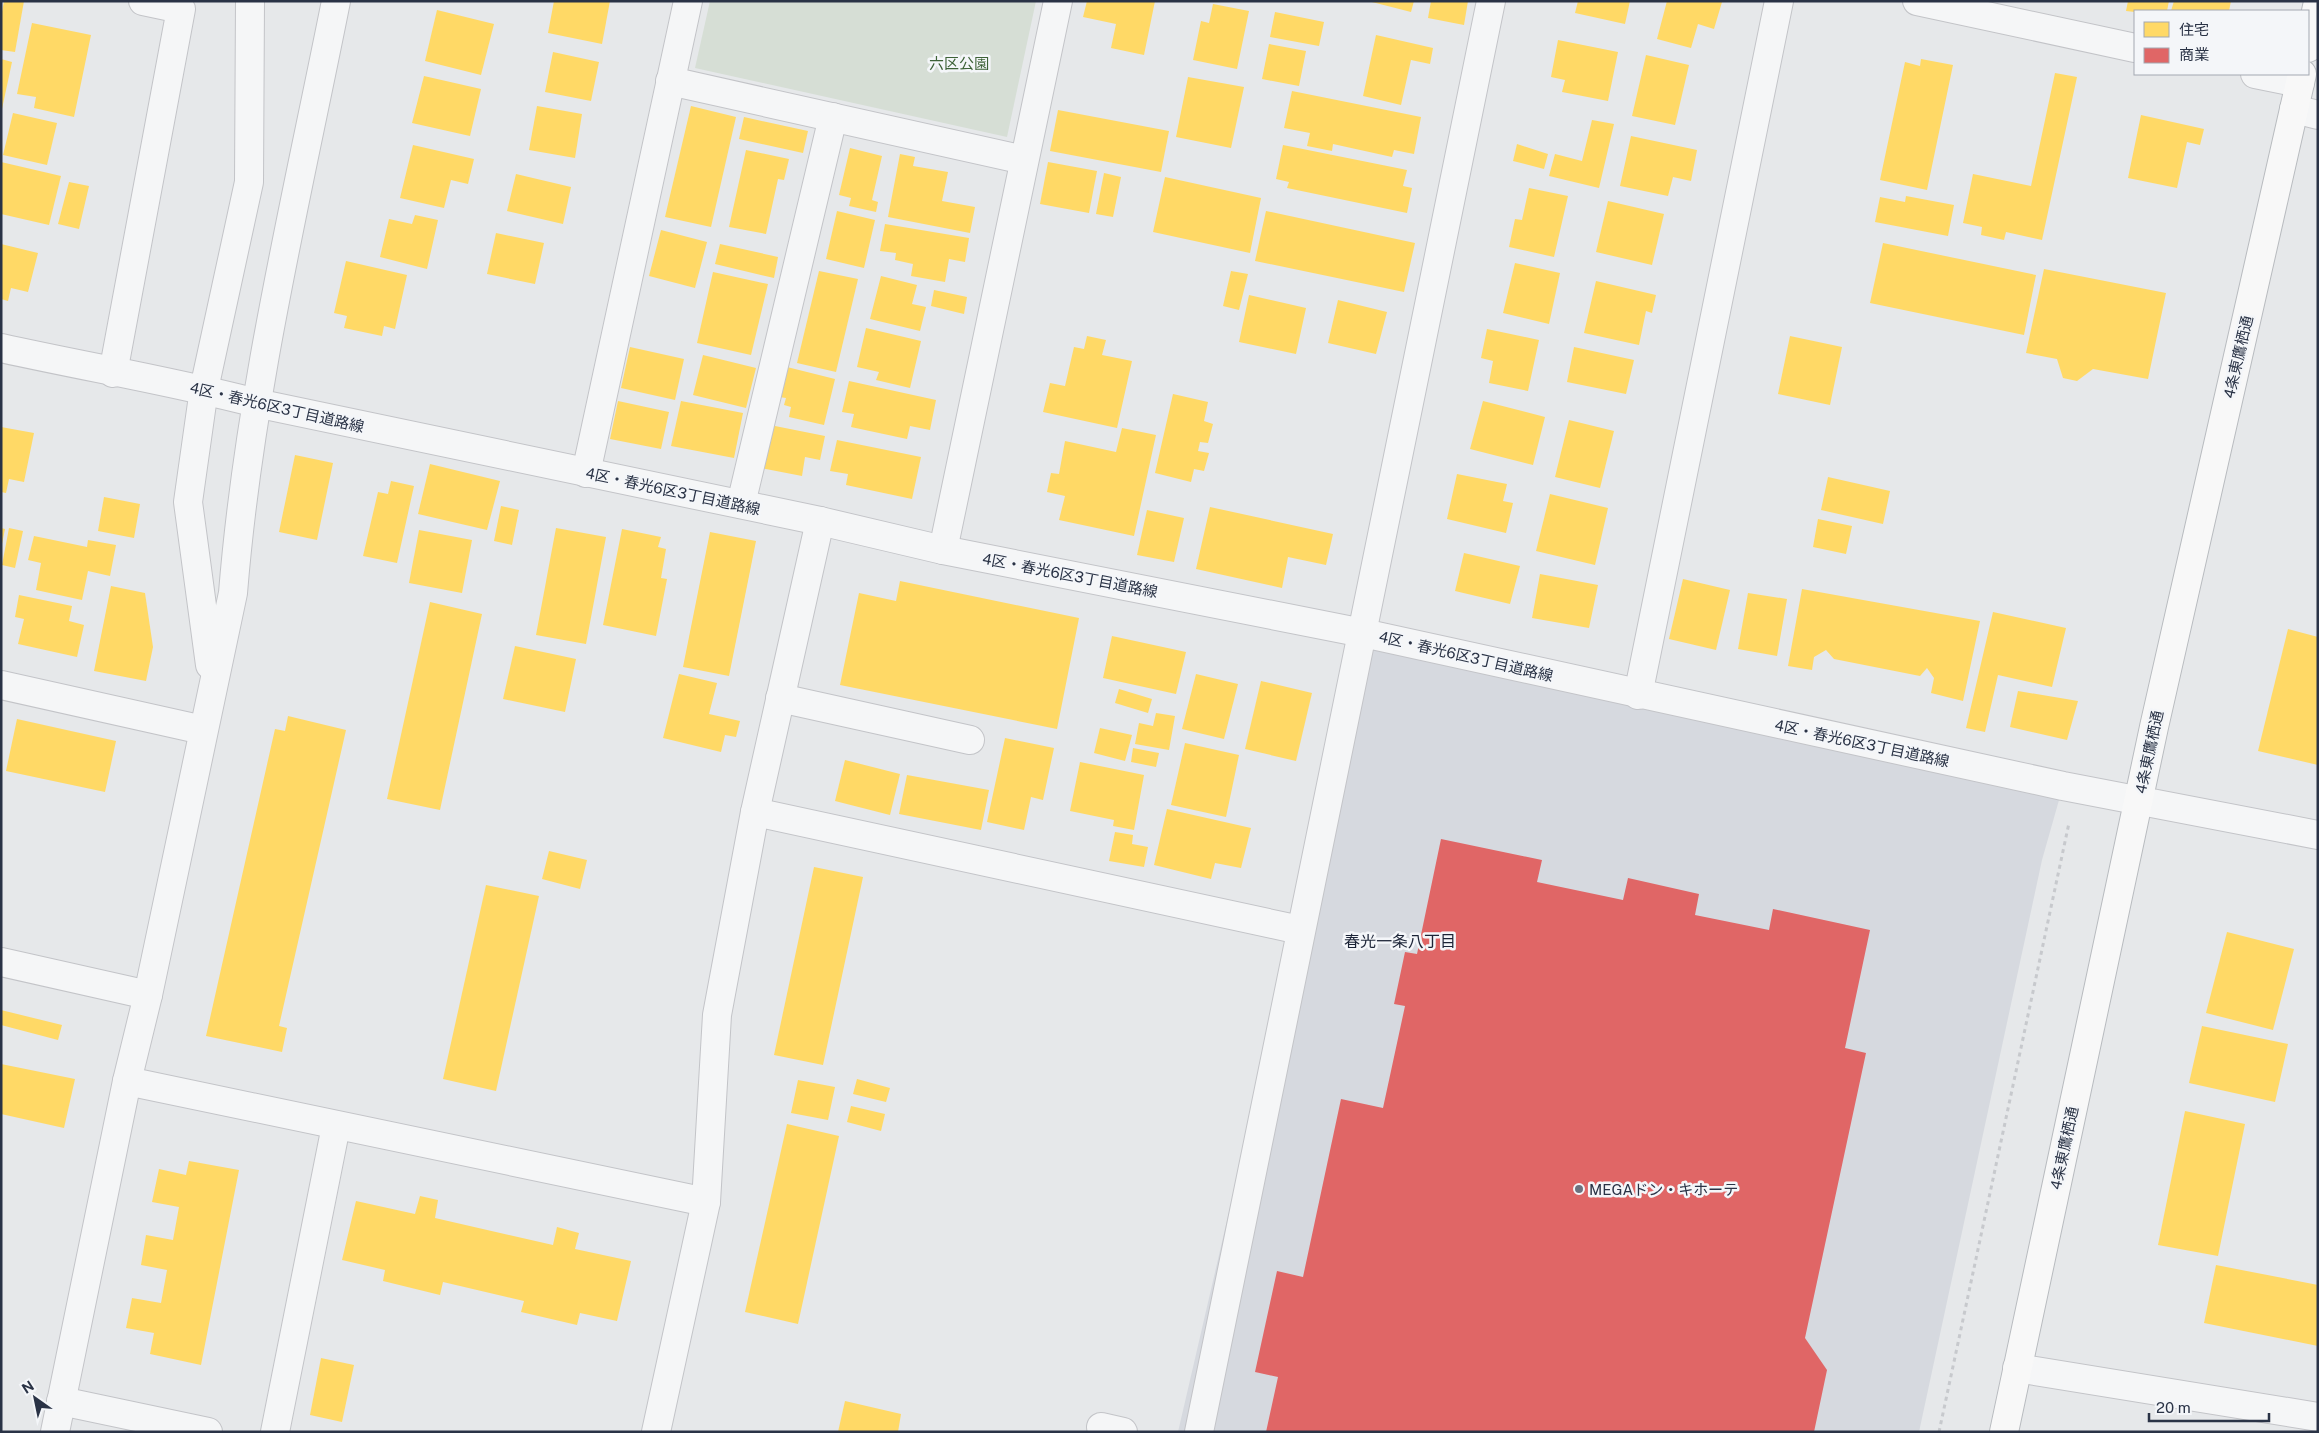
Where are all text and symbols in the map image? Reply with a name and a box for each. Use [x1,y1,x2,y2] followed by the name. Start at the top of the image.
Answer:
[2134,10,2309,75] legend
[2179,21,2209,38] text: 住宅
[2179,46,2209,63] text: 商業
[929,55,989,72] park label: 六区公園
[2220,314,2256,400] street label: 4条東鷹栖通
[188,379,366,435] street label: 4区・春光6区3丁目道路線
[584,464,762,518] street label: 4区・春光6区3丁目道路線
[981,550,1159,600] street label: 4区・春光6区3丁目道路線
[1377,628,1555,684] street label: 4区・春光6区3丁目道路線
[2132,709,2166,795] street label: 4条東鷹栖通
[1773,716,1951,770] street label: 4区・春光6区3丁目道路線
[1344,932,1456,951] district label: 春光一条八丁目
[2047,1105,2081,1191] street label: 4条東鷹栖通
[1589,1181,1738,1198] place label: MEGAドン・キホーテ
[1573,1183,1585,1195] marker: MEGAドン・キホーテ
[10,1373,60,1423] north arrow
[19,1377,37,1397] text: N
[2149,1390,2269,1422] scale bar
[2156,1399,2191,1416] text: 20 m

